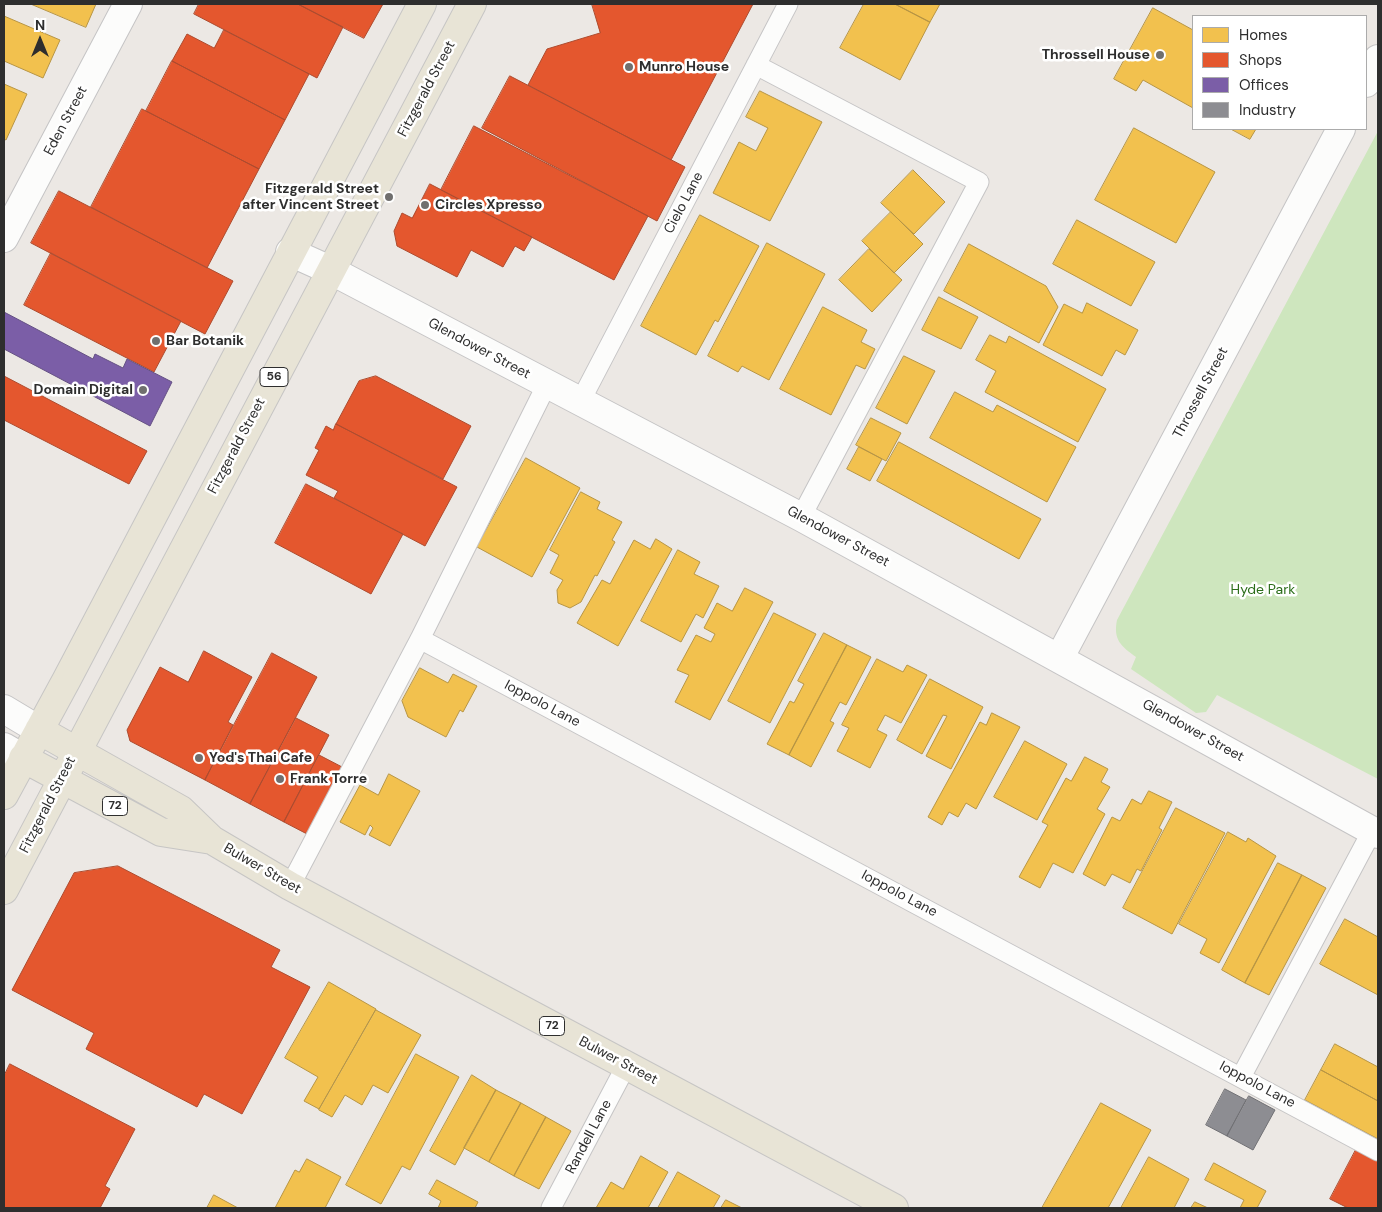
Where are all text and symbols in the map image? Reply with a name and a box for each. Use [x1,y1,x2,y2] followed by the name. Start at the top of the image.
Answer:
[15,15,65,65] north arrow
[1192,15,1367,130] legend
[35,16,45,34] text: N
[1239,25,1288,45] text: Homes
[395,38,459,140] street label: Fitzgerald Street
[1042,47,1150,63] place label: Throssell House
[1154,49,1166,61] marker: Throssell House
[1239,50,1282,70] text: Shops
[639,59,729,75] place label: Munro House
[623,61,635,73] marker: Munro House
[1239,75,1289,95] text: Offices
[41,83,91,159] street label: Eden Street
[1239,100,1296,120] text: Industry
[661,169,707,237] street label: Cielo Lane
[242,181,379,213] place label: Fitzgerald Street after Vincent Street
[383,191,395,203] marker: Fitzgerald Street after Vincent Street
[435,197,542,213] place label: Circles Xpresso
[419,199,431,211] marker: Circles Xpresso
[425,315,533,383] street label: Glendower Street
[166,333,244,349] place label: Bar Botanik
[150,335,162,347] marker: Bar Botanik
[1170,345,1232,441] street label: Throssell Street
[260,368,288,387] road number: 56
[34,382,133,398] place label: Domain Digital
[137,384,149,396] marker: Domain Digital
[205,395,269,497] street label: Fitzgerald Street
[784,503,892,571] street label: Glendower Street
[1231,582,1295,598] park label: Hyde Park
[501,677,583,731] street label: Ioppolo Lane
[1139,696,1247,766] street label: Glendower Street
[209,750,312,766] place label: Yod's Thai Cafe
[193,752,205,764] marker: Yod's Thai Cafe
[16,754,80,856] street label: Fitzgerald Street
[290,771,367,787] place label: Frank Torre
[274,773,286,785] marker: Frank Torre
[102,796,128,816] road number: 72
[220,840,304,898] street label: Bulwer Street
[858,867,940,921] street label: Ioppolo Lane
[540,1016,564,1036] road number: 72
[576,1033,660,1089] street label: Bulwer Street
[1216,1058,1298,1112] street label: Ioppolo Lane
[562,1097,616,1177] street label: Randell Lane

